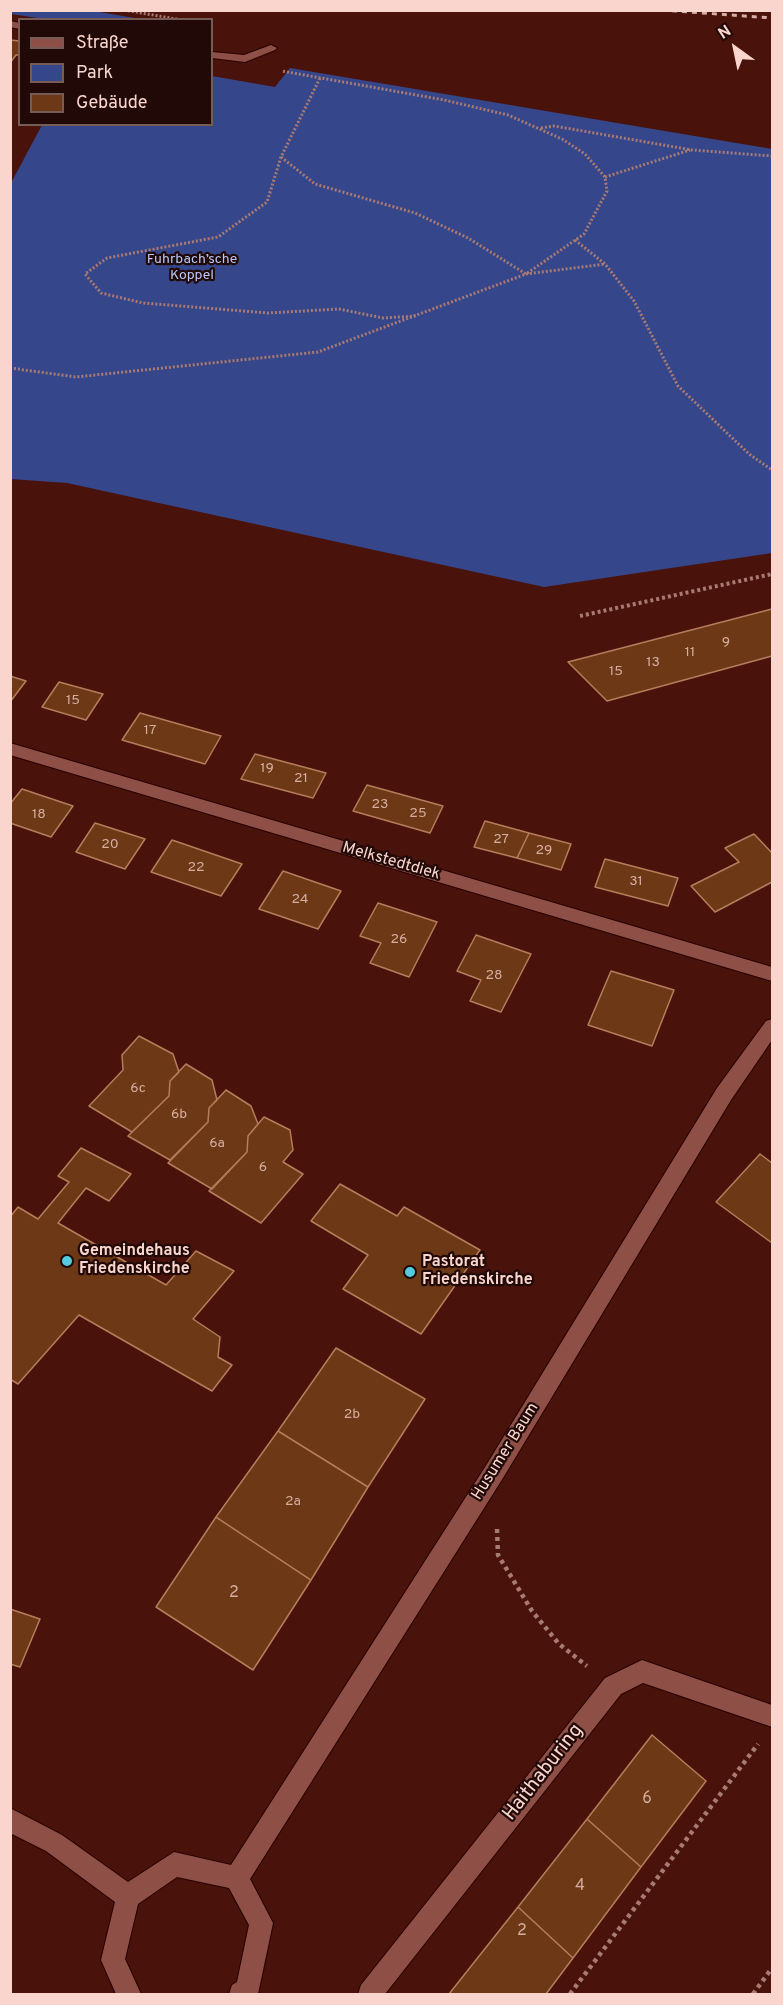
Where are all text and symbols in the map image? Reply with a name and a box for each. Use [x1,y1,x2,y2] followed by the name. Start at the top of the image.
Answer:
[18,18,213,126] legend
[705,18,765,78] north arrow
[715,21,735,44] text: N
[76,32,128,55] text: Straße
[76,62,113,85] text: Park
[76,92,148,115] text: Gebäude
[147,252,237,284] park label: Fuhrbach’sche Koppel
[722,635,730,651] house number: 9
[685,645,695,661] house number: 11
[646,655,660,671] house number: 13
[609,664,623,680] house number: 15
[66,693,80,709] house number: 15
[144,723,156,739] house number: 17
[260,761,274,777] house number: 19
[294,771,308,787] house number: 21
[372,797,388,813] house number: 23
[409,806,427,822] house number: 25
[32,807,46,823] house number: 18
[493,832,509,848] house number: 27
[101,837,119,853] house number: 20
[340,839,442,885] street label: Melkstedtdiek
[536,843,552,859] house number: 29
[187,860,205,876] house number: 22
[629,874,643,890] house number: 31
[291,892,309,908] house number: 24
[391,932,407,948] house number: 26
[485,968,503,984] house number: 28
[130,1081,146,1097] house number: 6c
[171,1107,187,1123] house number: 6b
[209,1136,225,1152] house number: 6a
[259,1160,267,1176] house number: 6
[79,1242,190,1280] place label: Gemeindehaus Friedenskirche
[422,1253,533,1291] place label: Pastorat Friedenskirche
[60,1254,74,1268] marker: Gemeindehaus Friedenskirche
[403,1265,417,1279] marker: Pastorat Friedenskirche
[468,1400,544,1504] street label: Husumer Baum
[344,1407,360,1423] house number: 2b
[285,1494,301,1510] house number: 2a
[229,1584,239,1604] house number: 2
[499,1720,589,1826] street label: Haithaburing
[642,1790,652,1810] house number: 6
[575,1877,585,1897] house number: 4
[517,1922,527,1942] house number: 2

